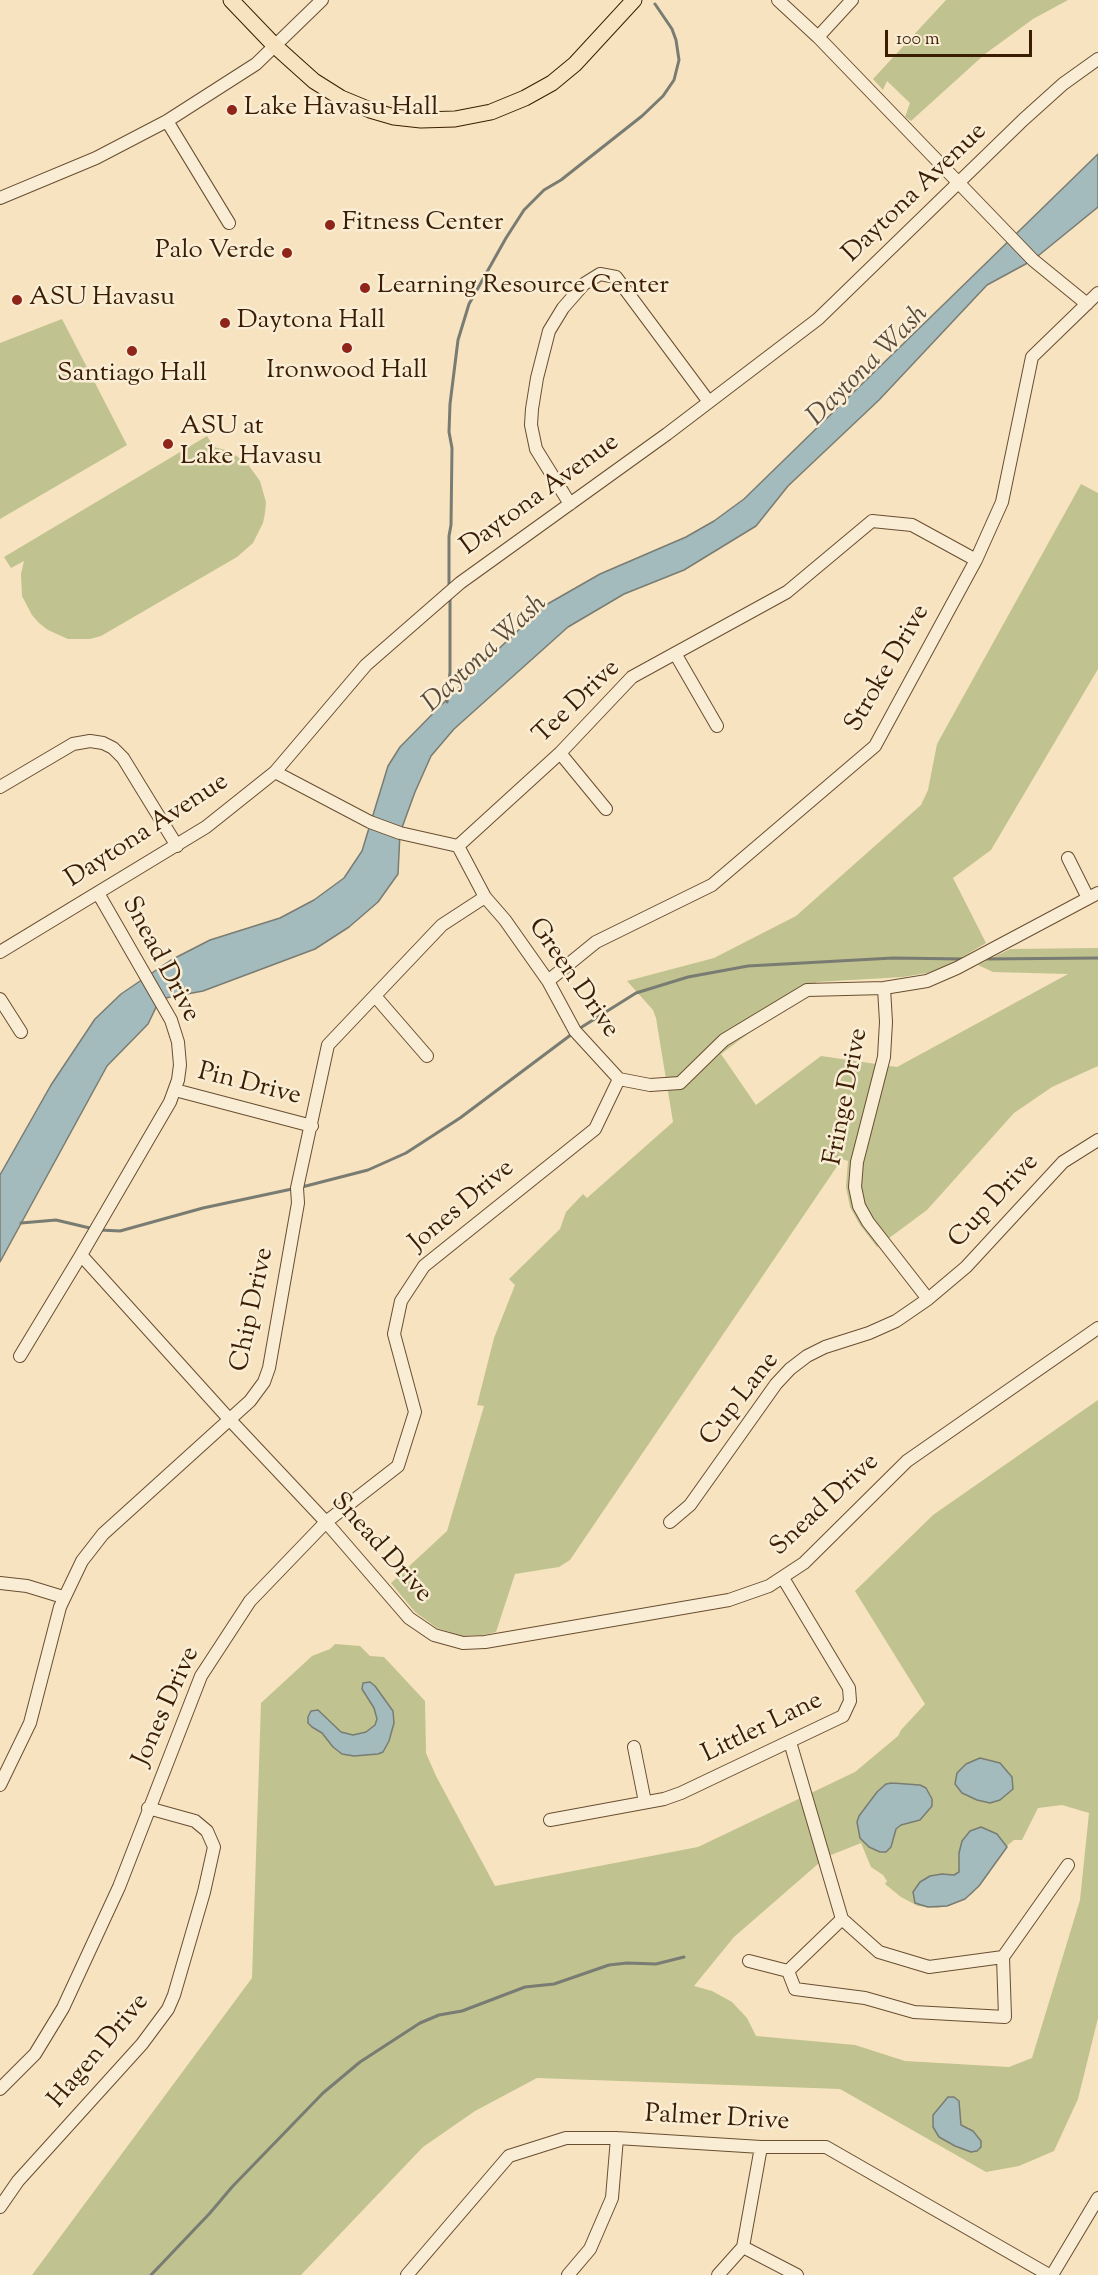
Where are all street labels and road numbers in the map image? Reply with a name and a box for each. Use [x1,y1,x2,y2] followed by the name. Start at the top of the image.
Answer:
[838,117,994,271] street label: Daytona Avenue
[456,428,626,564] street label: Daytona Avenue
[840,600,938,738] street label: Stroke Drive
[528,654,628,752] street label: Tee Drive
[61,768,235,896] street label: Daytona Avenue
[113,892,205,1028] street label: Snead Drive
[519,913,625,1045] street label: Green Drive
[819,1026,877,1168] street label: Fringe Drive
[194,1058,304,1114] street label: Pin Drive
[943,1148,1047,1256] street label: Cup Drive
[404,1154,522,1260] street label: Jones Drive
[226,1245,282,1375] street label: Chip Drive
[695,1347,787,1453] street label: Cup Lane
[765,1448,887,1564] street label: Snead Drive
[323,1488,437,1610] street label: Snead Drive
[128,1643,208,1771] street label: Jones Drive
[698,1686,828,1772] street label: Littler Lane
[43,1988,157,2116] street label: Hagen Drive
[644,2101,790,2139] street label: Palmer Drive

